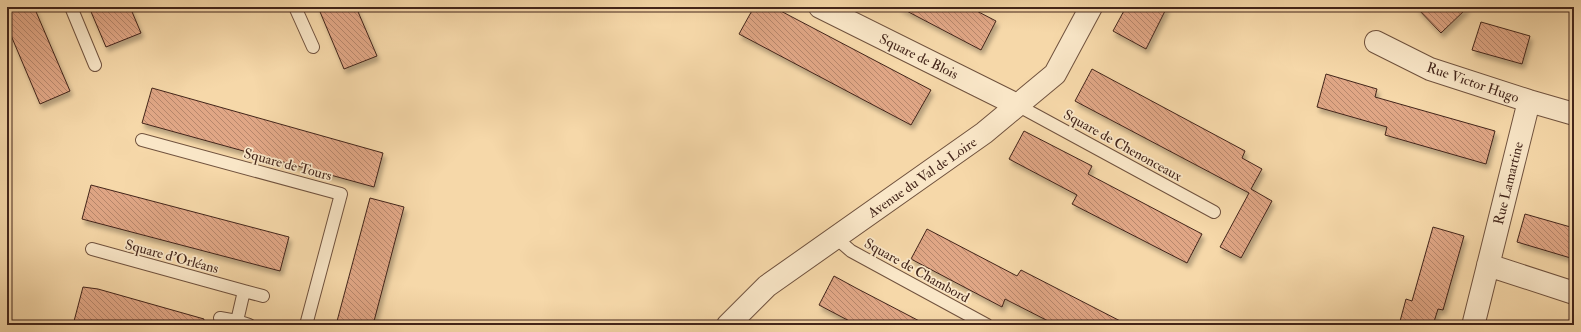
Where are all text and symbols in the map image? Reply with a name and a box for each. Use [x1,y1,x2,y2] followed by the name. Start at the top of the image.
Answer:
[877,30,961,83] street label: Square de Blois
[1424,59,1522,106] street label: Rue Victor Hugo
[1060,106,1186,185] street label: Square de Chenonceaux
[864,133,980,222] street label: Avenue du Val de Loire
[1490,140,1527,226] street label: Rue Lamartine
[242,145,334,184] street label: Square de Tours
[861,235,972,306] street label: Square de Chambord
[123,236,221,277] street label: Square d'Orléans

